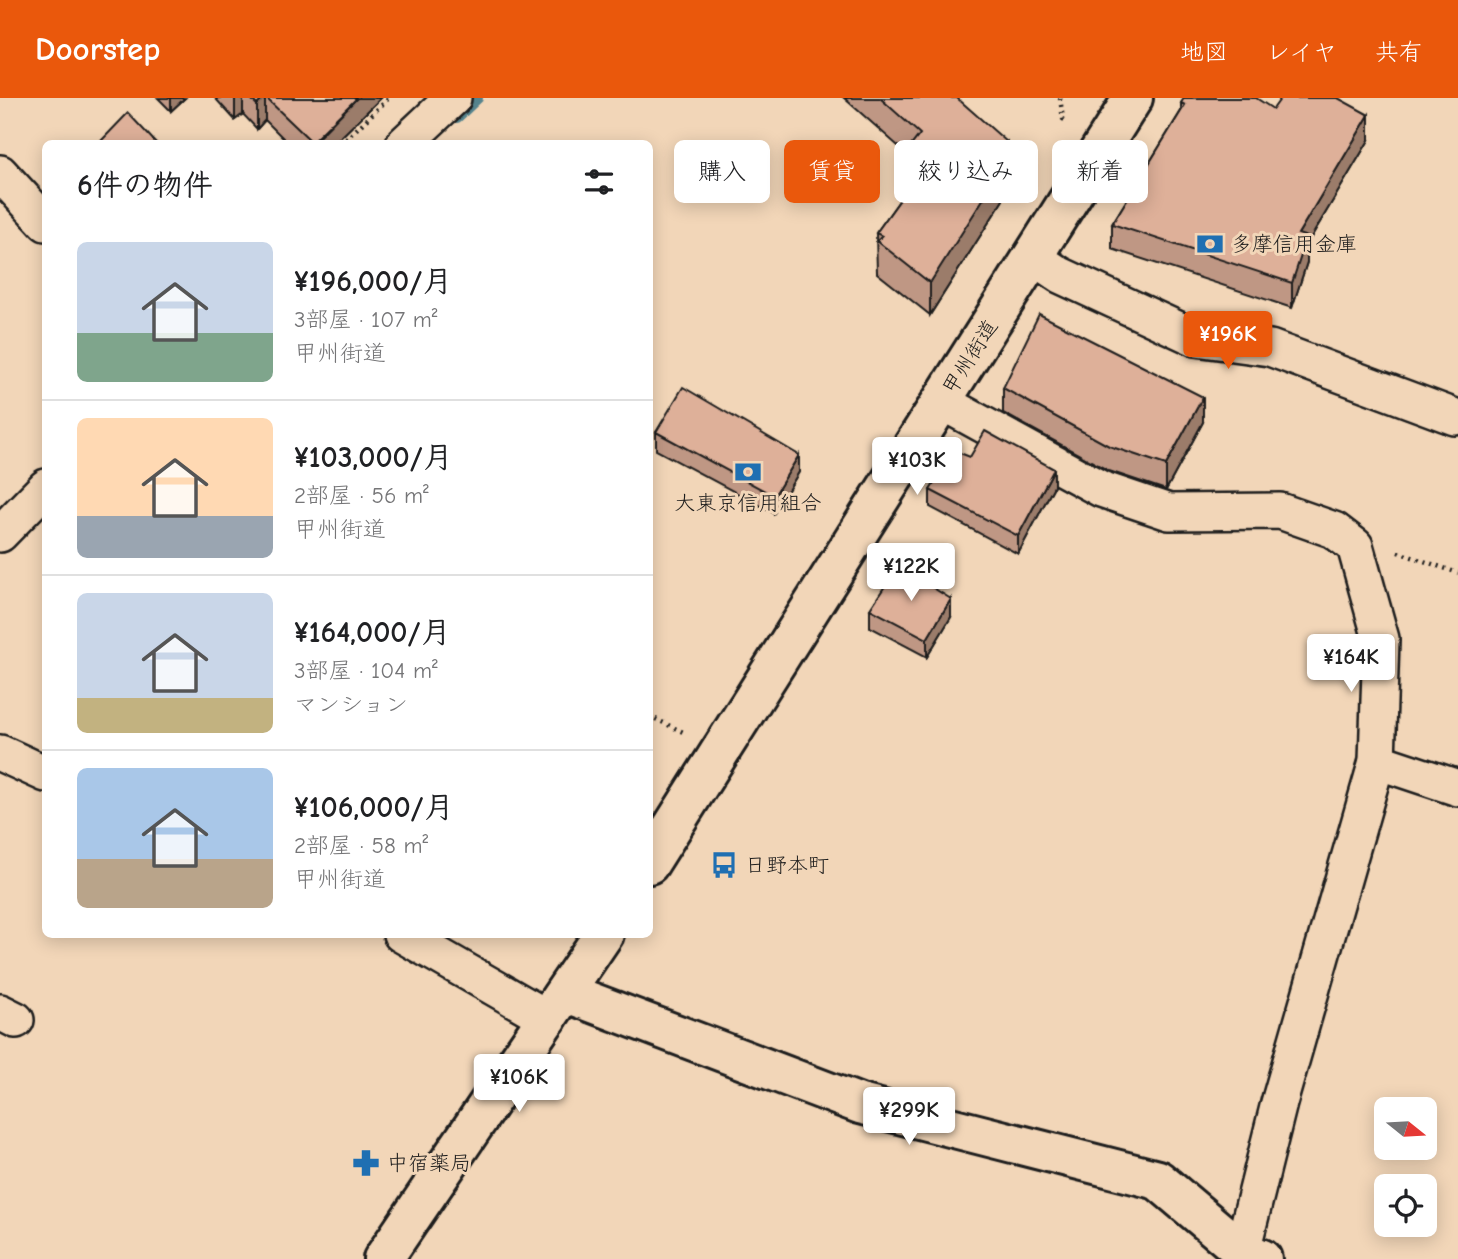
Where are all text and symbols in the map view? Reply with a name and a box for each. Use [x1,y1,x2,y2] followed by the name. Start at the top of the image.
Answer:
[35,30,160,68] text: Doorstep
[1180,38,1228,66] text: 地図
[1266,38,1337,66] text: レイヤ
[1375,38,1423,66] text: 共有
[674,140,770,203] chip: 購入
[784,140,880,203] chip: 賃貸
[894,140,1038,203] chip: 絞り込み
[1052,140,1148,203] chip: 新着
[580,163,618,201] icon: filters
[77,168,213,203] text: 6件の物件
[1195,229,1225,259] bank icon: 多摩信用金庫
[1231,232,1357,256] place label: 多摩信用金庫
[294,264,452,299] text: ¥196,000/月
[133,270,217,354] icon: home
[294,306,437,333] text: 3部屋 · 107 m²
[1179,312,1277,371] pin: ¥196K
[938,315,1002,399] street label: 甲州街道
[1199,320,1257,347] text: ¥196K
[294,340,386,367] text: 甲州街道
[868,438,966,497] pin: ¥103K
[294,440,453,475] text: ¥103,000/月
[133,446,217,530] icon: home
[888,446,946,473] text: ¥103K
[733,457,763,487] bank icon: 大東京信用組合
[294,482,429,509] text: 2部屋 · 56 m²
[675,491,822,515] place label: 大東京信用組合
[294,516,386,543] text: 甲州街道
[862,544,960,603] pin: ¥122K
[883,552,939,579] text: ¥122K
[294,615,451,650] text: ¥164,000/月
[133,621,217,705] icon: home
[1302,634,1400,694] pin: ¥164K
[1323,643,1379,670] text: ¥164K
[294,657,438,684] text: 3部屋 · 104 m²
[294,691,408,718] text: マンション
[294,790,454,825] text: ¥106,000/月
[133,796,217,880] icon: home
[294,832,428,859] text: 2部屋 · 58 m²
[709,850,739,880] bus stop icon: 日野本町
[745,853,829,877] place label: 日野本町
[294,866,386,893] text: 甲州街道
[470,1054,568,1114] pin: ¥106K
[490,1063,548,1090] text: ¥106K
[860,1088,958,1147] pin: ¥299K
[879,1096,939,1123] text: ¥299K
[1374,1097,1437,1160] north arrow
[1374,1097,1437,1237] map controls
[351,1148,381,1178] pharmacy icon: 中宿薬局
[387,1151,471,1175] place label: 中宿薬局
[1374,1174,1437,1237] button: locate

